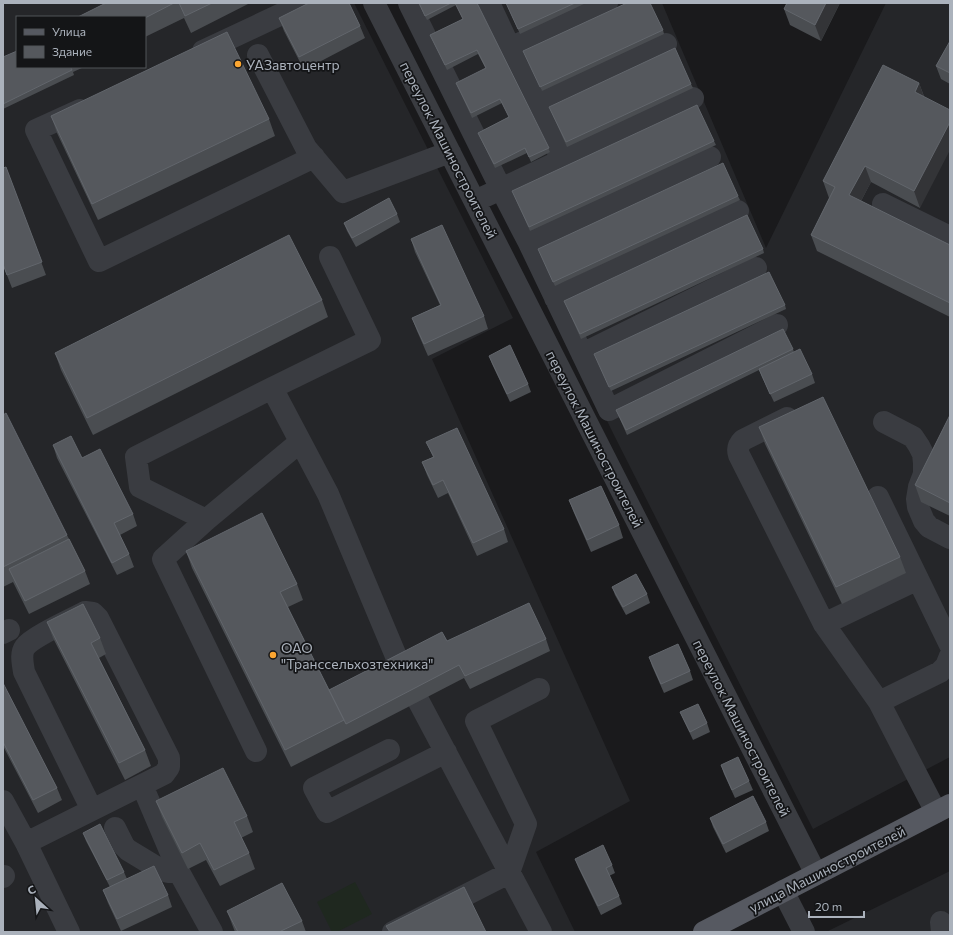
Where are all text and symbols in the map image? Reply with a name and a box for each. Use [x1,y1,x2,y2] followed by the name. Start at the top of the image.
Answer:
[16,16,146,68] legend
[52,24,86,38] text: Улица
[52,44,92,58] text: Здание
[246,56,340,73] place label: УАЗавтоцентр
[233,59,243,69] marker: УАЗавтоцентр
[397,59,501,241] street label: переулок Машиностроителей
[543,348,647,530] street label: переулок Машиностроителей
[690,637,794,819] street label: переулок Машиностроителей
[281,639,433,672] place label: ОАО "Транссельхозтехника"
[268,650,278,660] marker: ОАО "Транссельхозтехника"
[746,822,908,916] street label: улица Машиностроителей
[16,879,56,919] north arrow
[25,882,38,897] text: С
[809,893,864,919] scale bar
[815,899,842,913] text: 20 m

